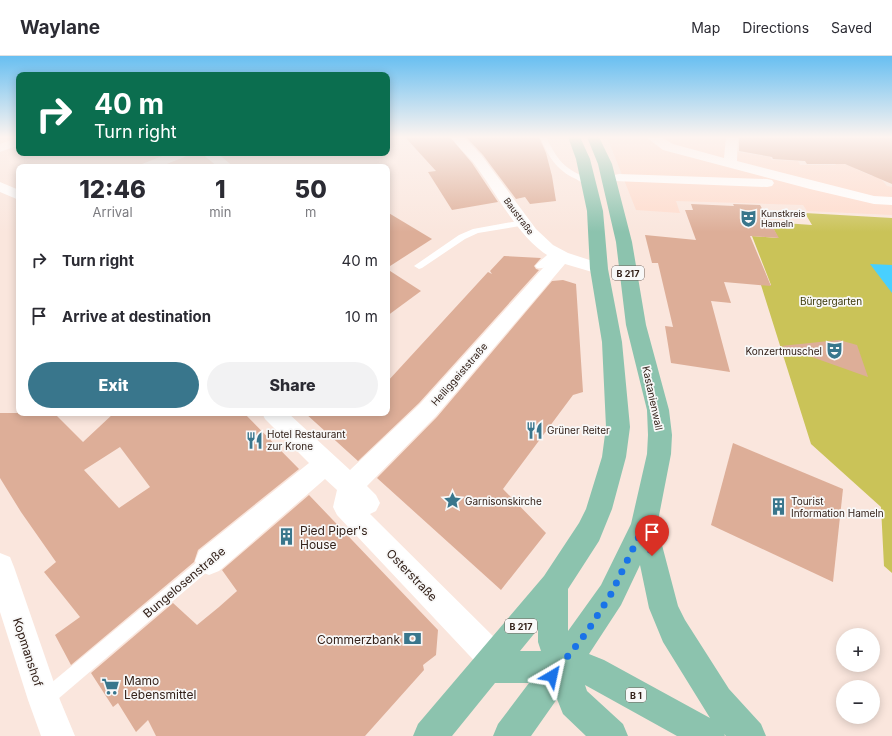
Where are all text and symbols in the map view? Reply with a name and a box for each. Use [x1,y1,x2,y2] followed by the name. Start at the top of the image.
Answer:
[20,16,100,39] text: Waylane
[691,19,720,36] text: Map
[742,19,809,36] text: Directions
[831,19,872,36] text: Saved
[94,87,164,121] text: 40 m
[28,88,80,140] icon: right
[94,121,177,142] text: Turn right
[79,175,146,204] text: 12:46
[215,175,226,204] text: 1
[295,175,327,204] text: 50
[502,195,536,237] street label: Baustraße
[93,204,133,220] text: Arrival
[209,204,231,220] text: min
[305,204,316,220] text: m
[738,208,758,228] theatre icon: Kunstkreis Hameln
[761,208,806,229] place label: Kunstkreis Hameln
[28,249,50,271] icon: right
[62,251,134,270] text: Turn right
[341,251,378,270] text: 40 m
[612,266,644,280] road number: B 217
[800,295,862,307] park label: Bürgergarten
[28,305,50,327] icon: arrive
[62,307,211,326] text: Arrive at destination
[345,307,378,326] text: 10 m
[428,340,490,408] street label: Heiliggeiststraße
[825,341,845,361] theatre icon: Konzertmuschel
[746,345,822,357] place label: Konzertmuschel
[28,362,199,408] button: Exit
[207,362,378,408] button: Share
[640,365,666,431] street label: Kastanienwall
[524,420,544,440] restaurant icon: Grüner Reiter
[547,424,610,436] place label: Grüner Reiter
[267,428,346,452] place label: Hotel Restaurant zur Krone
[244,430,264,450] restaurant icon: Hotel Restaurant zur Krone
[442,491,462,511] place icon: Garnisonskirche
[465,495,542,507] place label: Garnisonskirche
[791,495,884,519] place label: Tourist Information Hameln
[768,497,788,517] building icon: Tourist Information Hameln
[635,515,669,556] pin
[641,521,663,543] icon: arrive
[300,523,368,552] place label: Pied Piper's House
[277,527,297,547] building icon: Pied Piper's House
[140,543,228,621] street label: Bungelosenstraße
[383,546,441,604] street label: Osterstraße
[10,616,46,689] street label: Kopmanshof
[505,619,537,633] road number: B 217
[836,628,880,724] map controls
[836,628,880,672] button: +
[403,629,423,649] bank icon: Commerzbank
[317,632,400,647] place label: Commerzbank
[531,655,573,697] position arrow
[124,673,196,702] place label: Mamo Lebensmittel
[101,677,121,697] supermarket icon: Mamo Lebensmittel
[836,680,880,724] button: −
[626,688,646,702] road number: B 1

